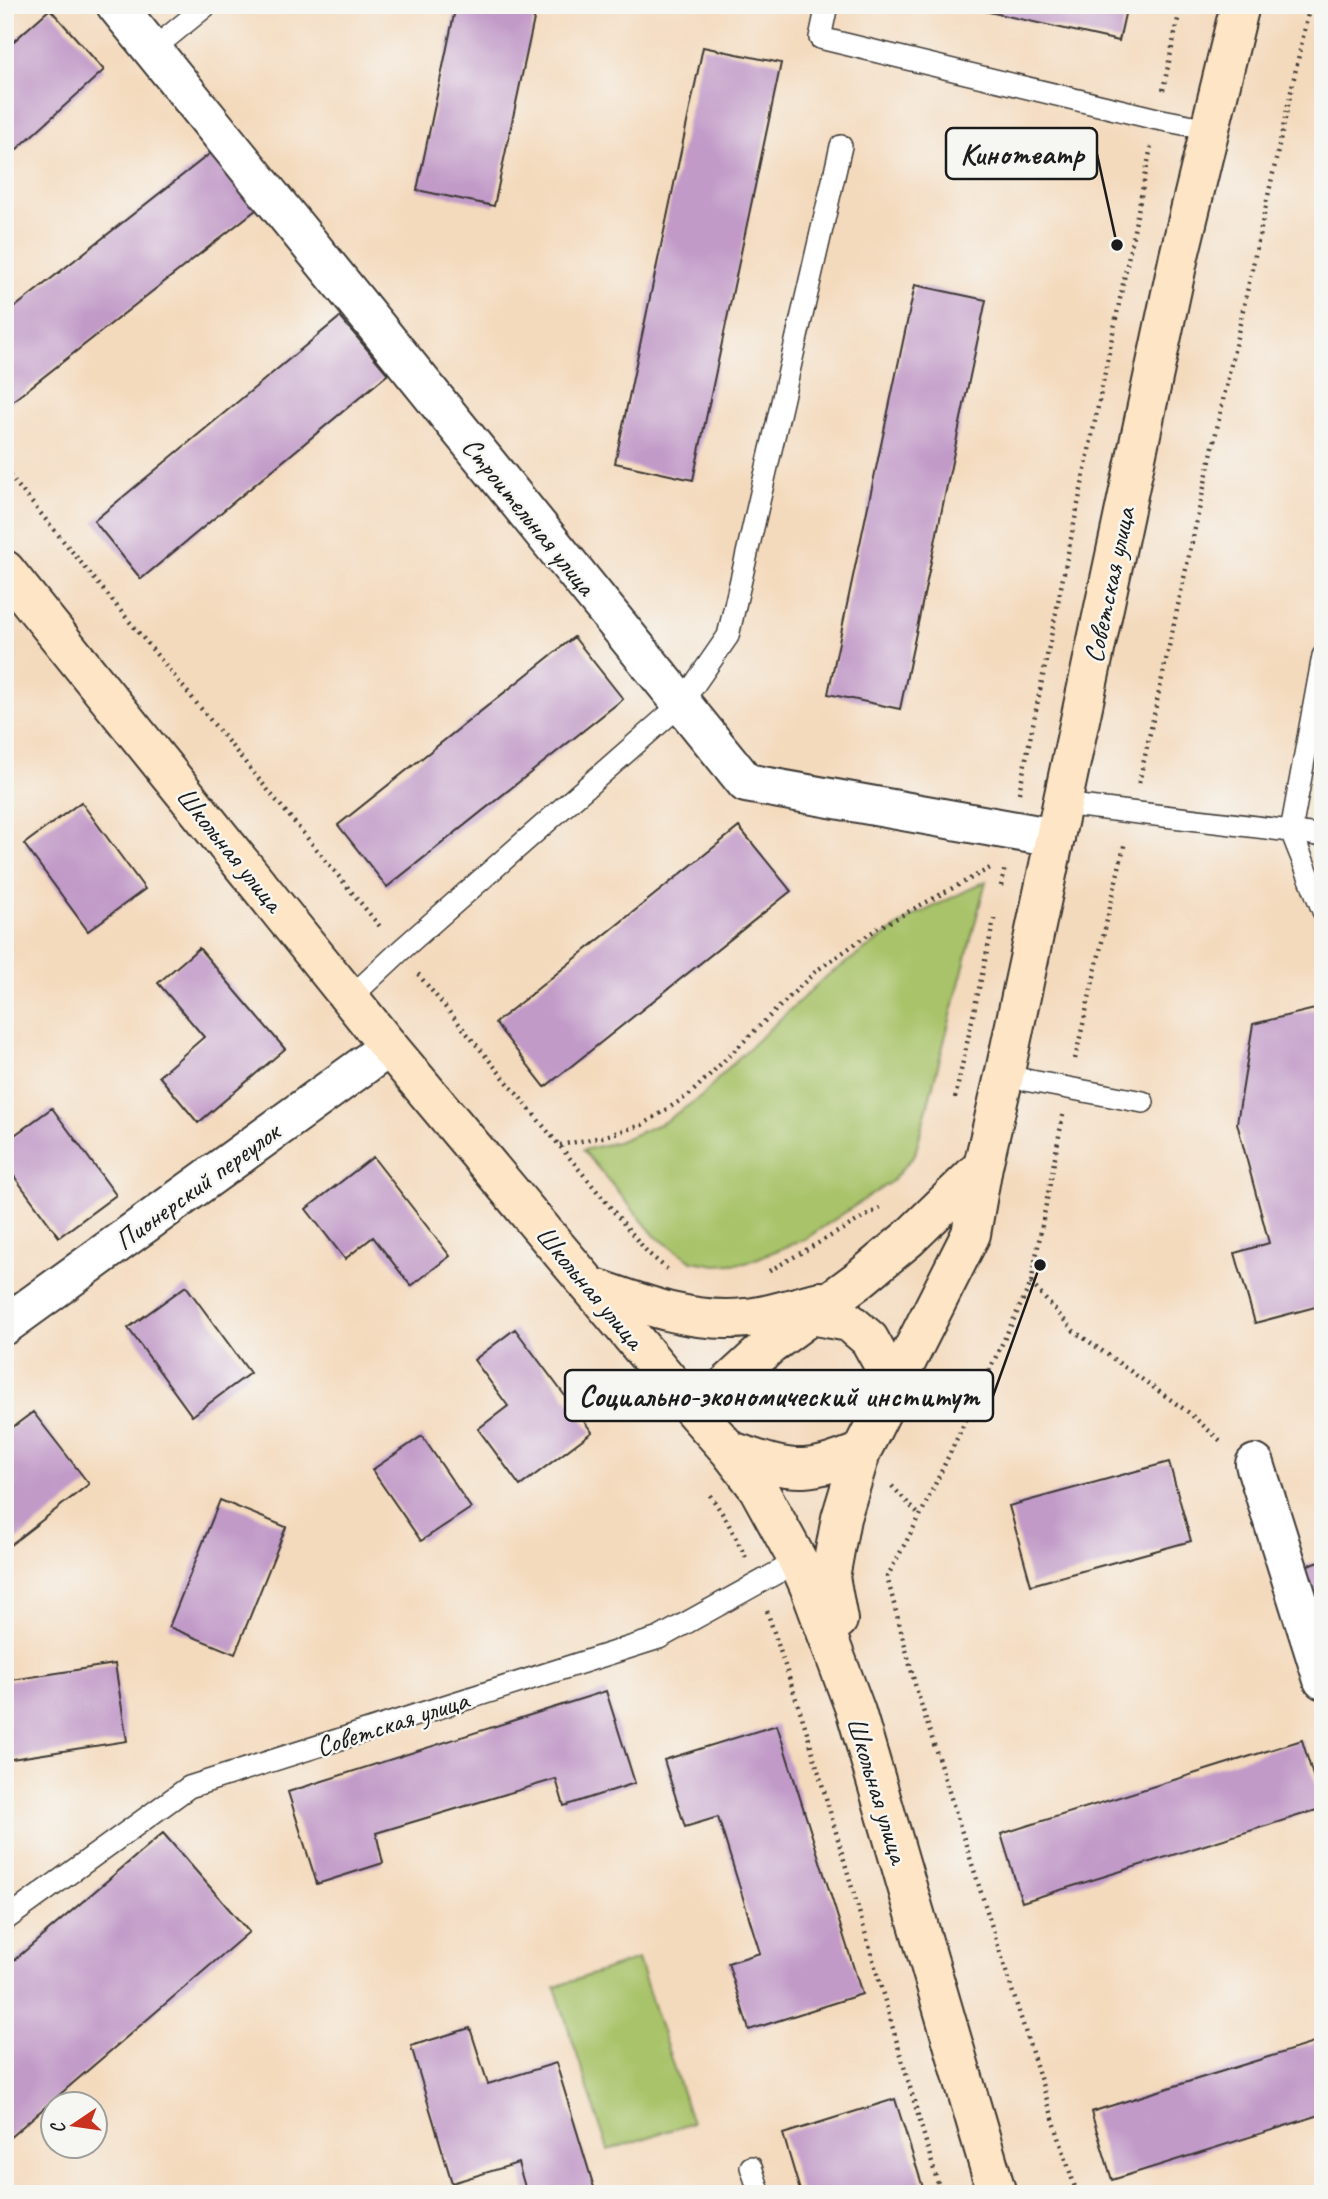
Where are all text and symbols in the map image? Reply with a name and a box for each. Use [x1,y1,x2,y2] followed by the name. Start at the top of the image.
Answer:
[946,128,1097,179] callout: Кинотеатр
[960,135,1086,173] text: Кинотеатр
[454,430,605,604] street label: Строительная улица
[1075,502,1143,666] street label: Советская улица
[169,779,293,921] street label: Школьная улица
[108,1113,289,1258] street label: Пионерский переулок
[528,1218,654,1358] street label: Школьная улица
[565,1370,993,1421] callout: Социально-экономический институт
[579,1377,981,1415] text: Социально-экономический институт
[311,1681,474,1764] street label: Советская улица
[839,1713,918,1870] street label: Школьная улица
[38,2090,108,2160] north arrow
[45,2119,71,2136] text: С

